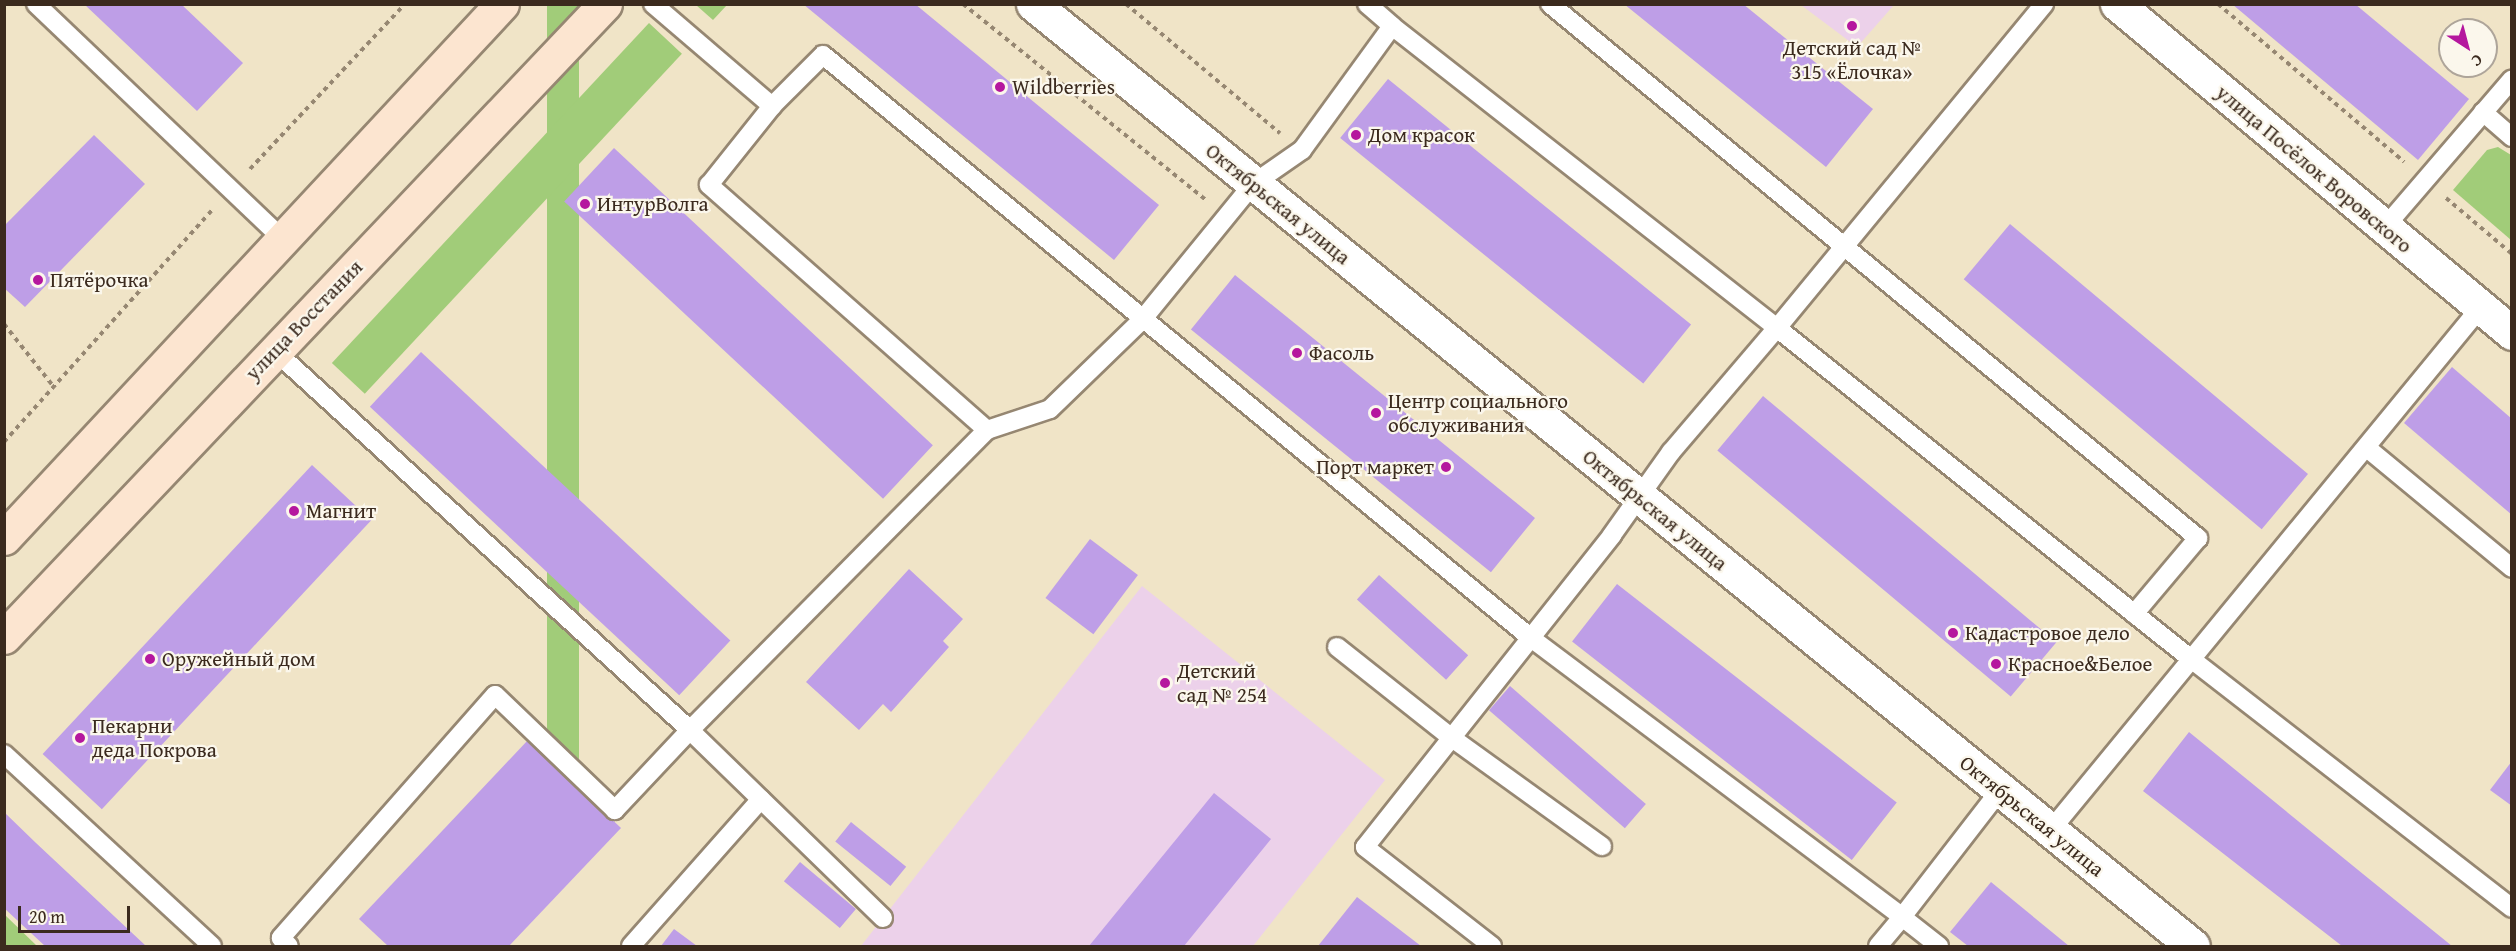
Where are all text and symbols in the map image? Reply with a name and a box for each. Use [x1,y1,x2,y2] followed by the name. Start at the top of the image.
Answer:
[2438,18,2498,78] north arrow
[1845,19,1859,33] marker: Детский сад № 315 «Ёлочка»
[1783,35,1921,85] place label: Детский сад № 315 «Ёлочка»
[2467,49,2488,73] text: С
[1012,74,1115,100] place label: Wildberries
[993,80,1007,94] marker: Wildberries
[2211,80,2417,258] street label: улица Посёлок Воровского
[1368,122,1475,148] place label: Дом красок
[1349,128,1363,142] marker: Дом красок
[1201,138,1355,270] street label: Октябрьская улица
[597,191,709,217] place label: ИнтурВолга
[578,197,592,211] marker: ИнтурВолга
[240,254,368,386] street label: улица Восстания
[50,267,148,293] place label: Пятёрочка
[31,273,45,287] marker: Пятёрочка
[1309,340,1374,366] place label: Фасоль
[1290,346,1304,360] marker: Фасоль
[1388,388,1568,438] place label: Центр социального обслуживания
[1369,406,1383,420] marker: Центр социального обслуживания
[1578,444,1732,576] street label: Октябрьская улица
[1316,454,1434,480] place label: Порт маркет
[1439,460,1453,474] marker: Порт маркет
[306,498,376,524] place label: Магнит
[287,504,301,518] marker: Магнит
[1965,620,2130,646] place label: Кадастровое дело
[1946,626,1960,640] marker: Кадастровое дело
[162,646,316,672] place label: Оружейный дом
[2008,651,2152,677] place label: Красное&Белое
[143,652,157,666] marker: Оружейный дом
[1989,657,2003,671] marker: Красное&Белое
[1177,658,1267,708] place label: Детский сад № 254
[1158,676,1172,690] marker: Детский сад № 254
[92,713,217,763] place label: Пекарни деда Покрова
[73,731,87,745] marker: Пекарни деда Покрова
[1955,750,2109,882] street label: Октябрьская улица
[21,894,134,932] scale bar
[29,903,65,930] text: 20 m

